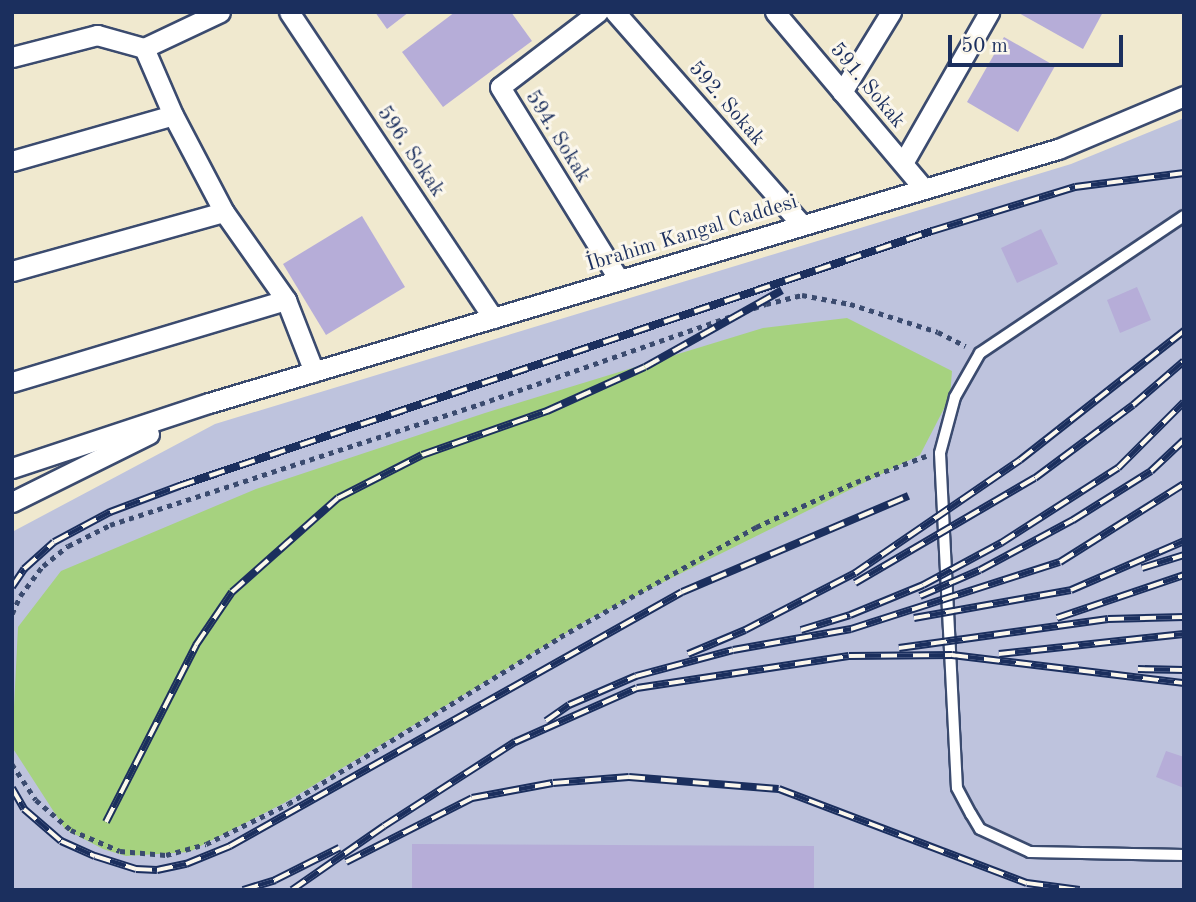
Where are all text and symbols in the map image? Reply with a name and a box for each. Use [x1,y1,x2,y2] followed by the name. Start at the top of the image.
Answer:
[951,21,1126,65] scale bar
[961,36,1008,57] text: 50 m
[824,38,910,134] street label: 591. Sokak
[682,57,770,151] street label: 592. Sokak
[519,86,595,188] street label: 594. Sokak
[370,102,450,202] street label: 596. Sokak
[583,190,801,278] street label: İbrahim Kangal Caddesi

